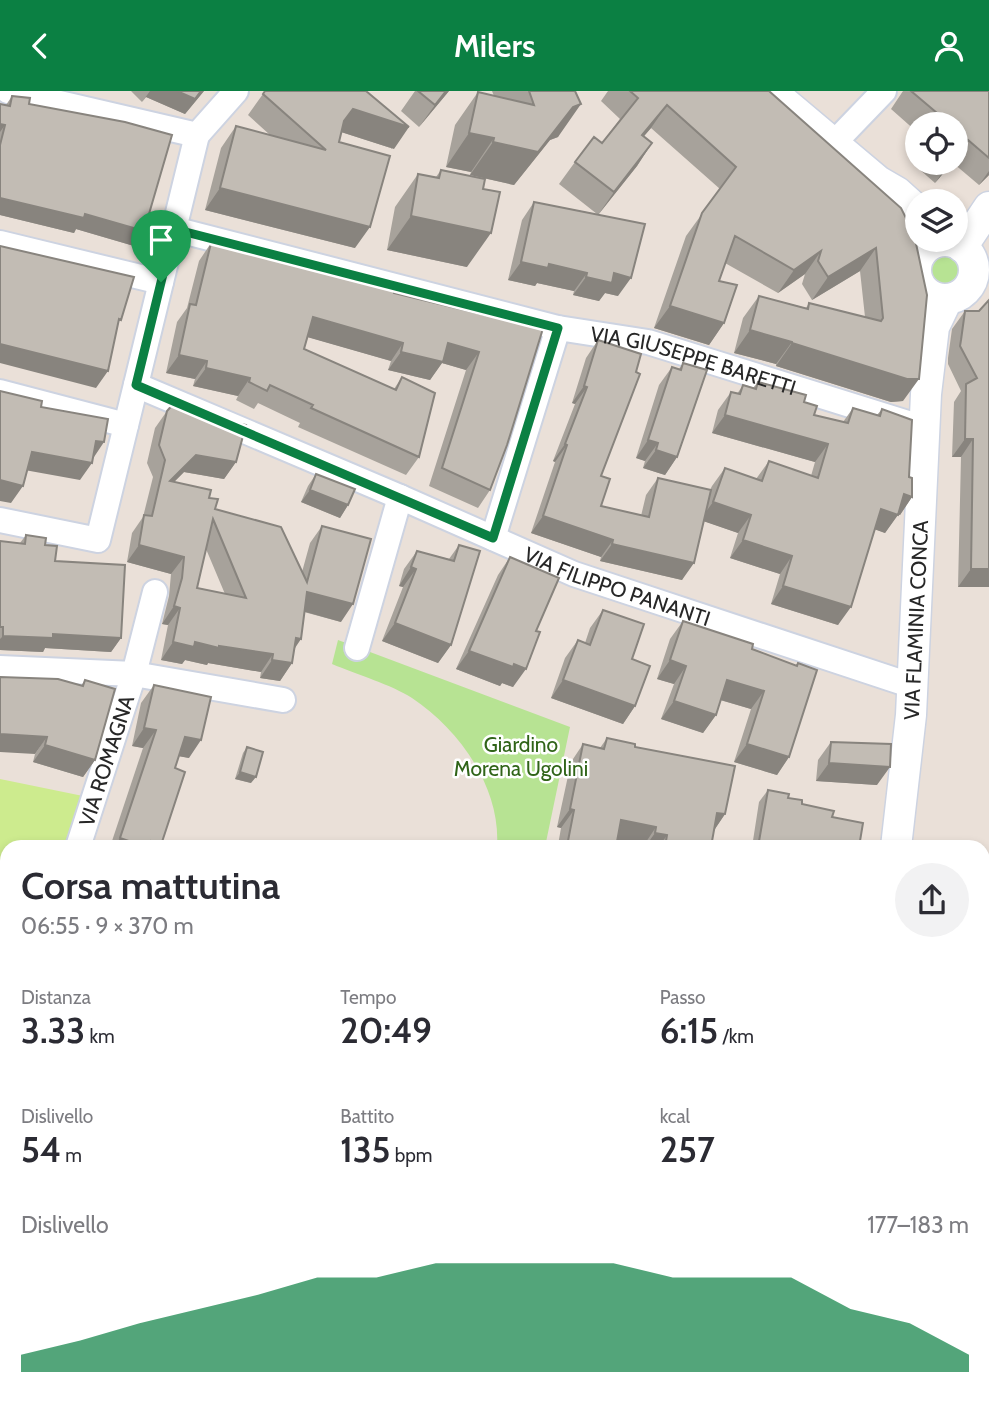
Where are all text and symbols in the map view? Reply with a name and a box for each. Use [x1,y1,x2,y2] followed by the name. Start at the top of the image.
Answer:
[454,26,535,65] text: Milers
[21,27,59,65] icon: back
[930,27,968,65] icon: person
[905,112,968,252] map controls
[905,112,968,175] button: locate
[905,189,968,252] button: layers
[131,210,191,282] pin
[142,221,180,259] icon: arrive
[589,321,799,400] street label: VIA GIUSEPPE BARETTI
[898,519,933,720] street label: VIA FLAMINIA CONCA
[520,541,714,631] street label: VIA FILIPPO PANANTI
[73,692,139,829] street label: VIA ROMAGNA
[454,732,588,781] park label: Giardino Morena Ugolini
[21,862,280,909] text: Corsa mattutina
[895,863,969,937] button: share
[21,912,194,940] text: 06:55 · 9 × 370 m
[21,986,91,1009] text: Distanza
[340,986,396,1009] text: Tempo
[660,986,706,1009] text: Passo
[21,1009,85,1052] text: 3.33
[340,1009,432,1052] text: 20:49
[660,1009,718,1052] text: 6:15
[85,1025,115,1048] text: km
[718,1025,754,1048] text: /km
[21,1105,93,1128] text: Dislivello
[340,1105,394,1128] text: Battito
[660,1105,690,1128] text: kcal
[21,1128,61,1171] text: 54
[340,1128,390,1171] text: 135
[660,1128,715,1171] text: 257
[61,1144,82,1167] text: m
[390,1144,433,1167] text: bpm
[21,1211,109,1239] text: Dislivello
[867,1211,969,1239] text: 177–183 m

